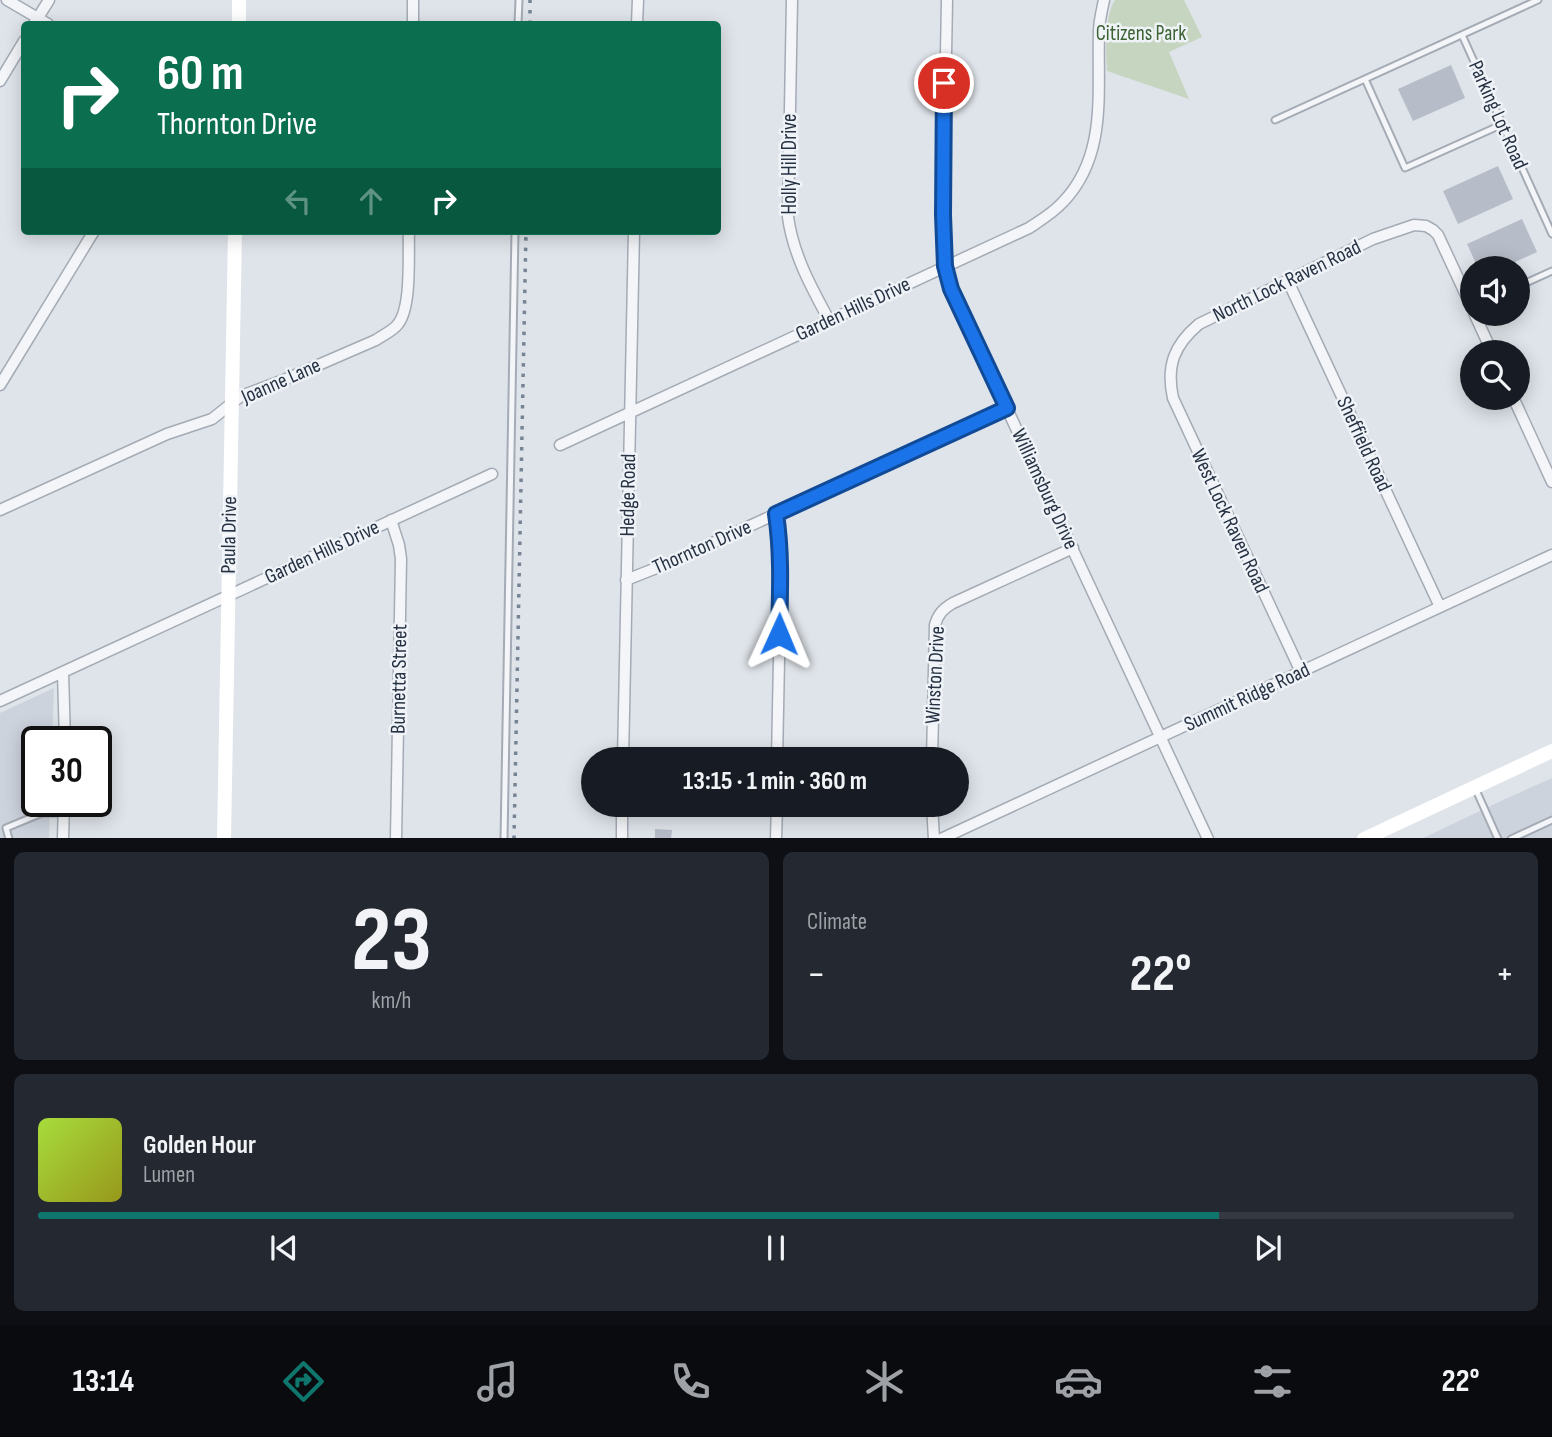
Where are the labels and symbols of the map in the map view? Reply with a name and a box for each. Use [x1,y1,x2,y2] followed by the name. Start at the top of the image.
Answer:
[1096,21,1186,46] park label: Citizens Park
[914,53,974,113] pin
[1463,57,1533,173] street label: Parking Lot Road
[777,113,802,215] street label: Holly Hill Drive
[1209,234,1365,328] street label: North Lock Raven Road
[792,272,914,346] street label: Garden Hills Drive
[237,352,325,410] street label: Joanne Lane
[1331,393,1397,495] street label: Sheffield Road
[1006,425,1084,553] street label: Williamsburg Drive
[1186,445,1274,597] street label: West Lock Raven Road
[615,453,641,537] street label: Hedge Road
[216,496,242,574] street label: Paula Drive
[649,514,755,580] street label: Thornton Drive
[261,515,383,589] street label: Garden Hills Drive
[742,597,816,671] position arrow
[386,624,412,734] street label: Burnetta Street
[920,625,950,725] street label: Winston Drive
[1180,657,1314,737] street label: Summit Ridge Road
[21,726,112,817] speed limit sign: 30

